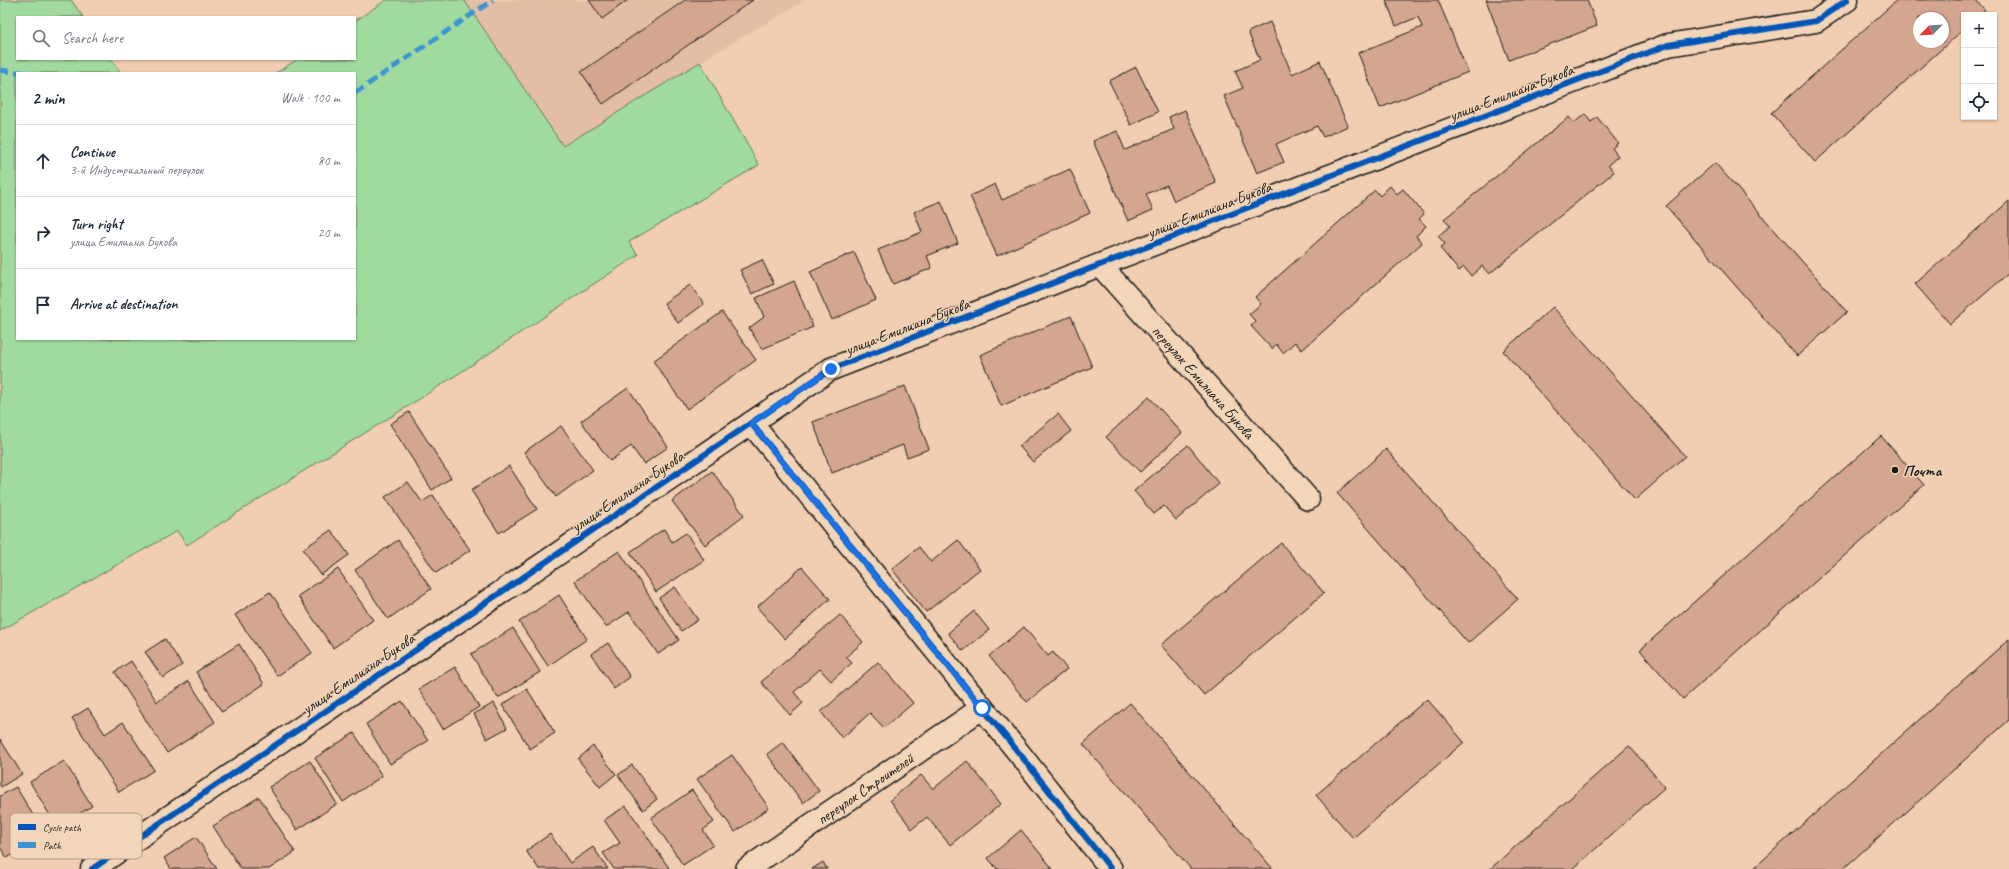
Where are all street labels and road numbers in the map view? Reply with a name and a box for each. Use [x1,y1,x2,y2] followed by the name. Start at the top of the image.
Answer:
[1445,60,1577,126] street label: улица Емилиана Букова
[1143,177,1275,243] street label: улица Емилиана Букова
[841,294,973,360] street label: улица Емилиана Букова
[1147,321,1260,444] street label: переулок Емилиана Букова
[567,446,689,537] street label: улица Емилиана Букова
[298,628,420,719] street label: улица Емилиана Букова
[813,748,919,829] street label: переулок Строителей

